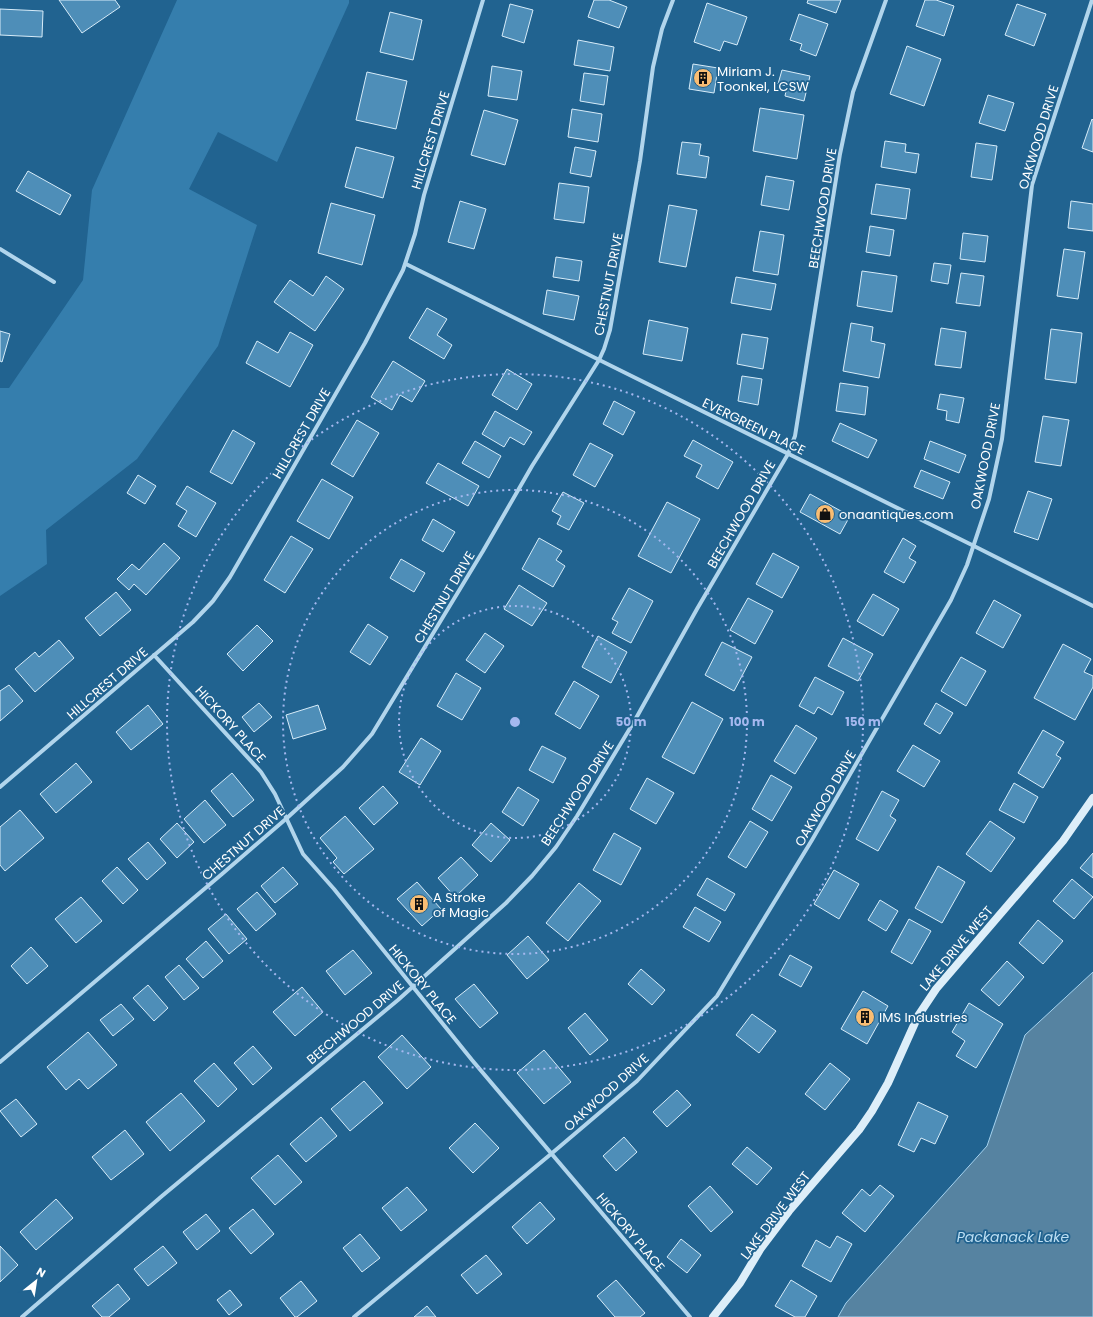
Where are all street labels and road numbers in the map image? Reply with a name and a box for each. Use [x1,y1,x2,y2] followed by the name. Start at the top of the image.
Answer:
[1014,83,1063,192] street label: OAKWOOD DRIVE
[406,89,454,192] street label: HILLCREST DRIVE
[804,146,841,270] street label: BEECHWOOD DRIVE
[589,231,628,337] street label: CHESTNUT DRIVE
[268,384,335,482] street label: HILLCREST DRIVE
[699,393,809,460] street label: EVERGREEN PLACE
[966,401,1005,511] street label: OAKWOOD DRIVE
[703,457,780,572] street label: BEECHWOOD DRIVE
[409,548,479,647] street label: CHESTNUT DRIVE
[63,643,152,724] street label: HILLCREST DRIVE
[191,682,270,767] street label: HICKORY PLACE
[536,737,619,850] street label: BEECHWOOD DRIVE
[790,747,861,850] street label: OAKWOOD DRIVE
[198,802,289,885] street label: CHESTNUT DRIVE
[915,902,998,995] street label: LAKE DRIVE WEST
[384,940,461,1028] street label: HICKORY PLACE
[303,976,408,1069] street label: BEECHWOOD DRIVE
[560,1049,653,1136] street label: OAKWOOD DRIVE
[736,1167,815,1263] street label: LAKE DRIVE WEST
[592,1189,669,1276] street label: HICKORY PLACE

